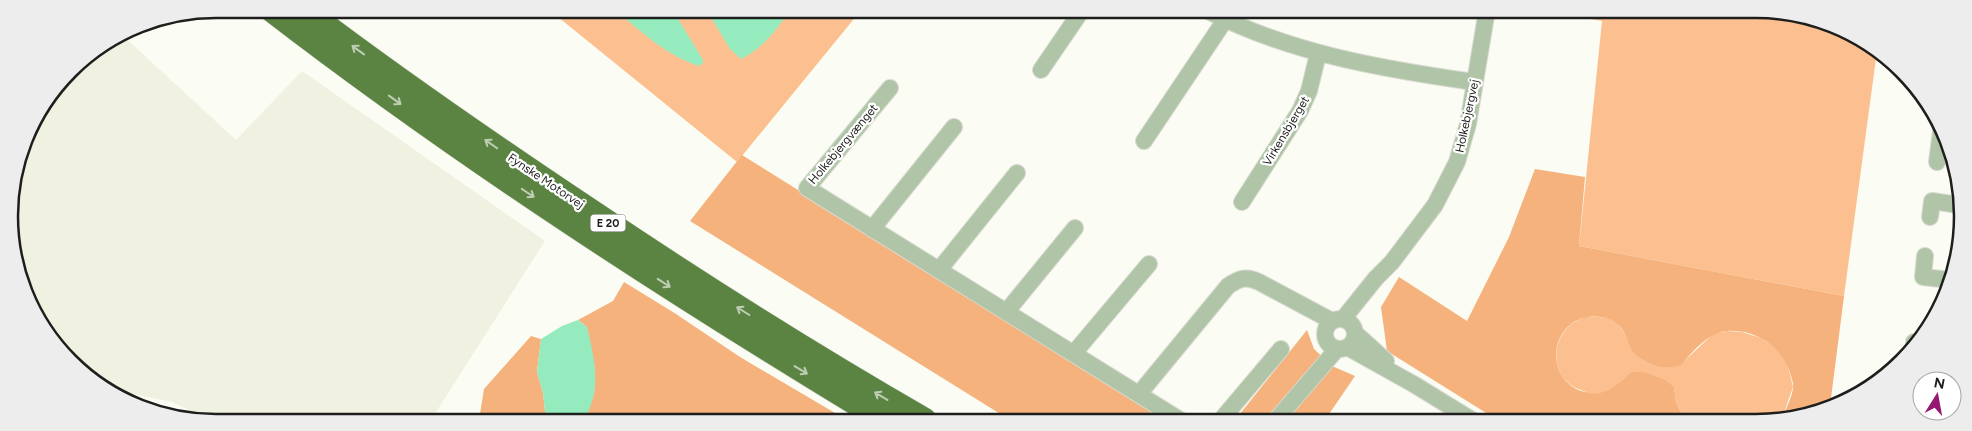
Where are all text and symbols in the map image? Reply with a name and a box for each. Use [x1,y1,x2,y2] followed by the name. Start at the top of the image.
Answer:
[352,44,366,55] one-way arrow
[1452,78,1482,154] street label: Holkebjergvej
[1260,93,1313,168] street label: Virkensbjerget
[388,95,402,105] one-way arrow
[805,101,881,187] street label: Holkebjergvænget
[484,139,498,149] one-way arrow
[505,150,587,212] street label: Fynske Motorvej
[521,188,535,198] one-way arrow
[590,214,626,232] road number: E 20
[656,278,670,288] one-way arrow
[736,305,750,316] one-way arrow
[793,365,807,375] one-way arrow
[1912,371,1962,421] north arrow
[1932,374,1946,393] text: N
[874,391,889,401] one-way arrow

